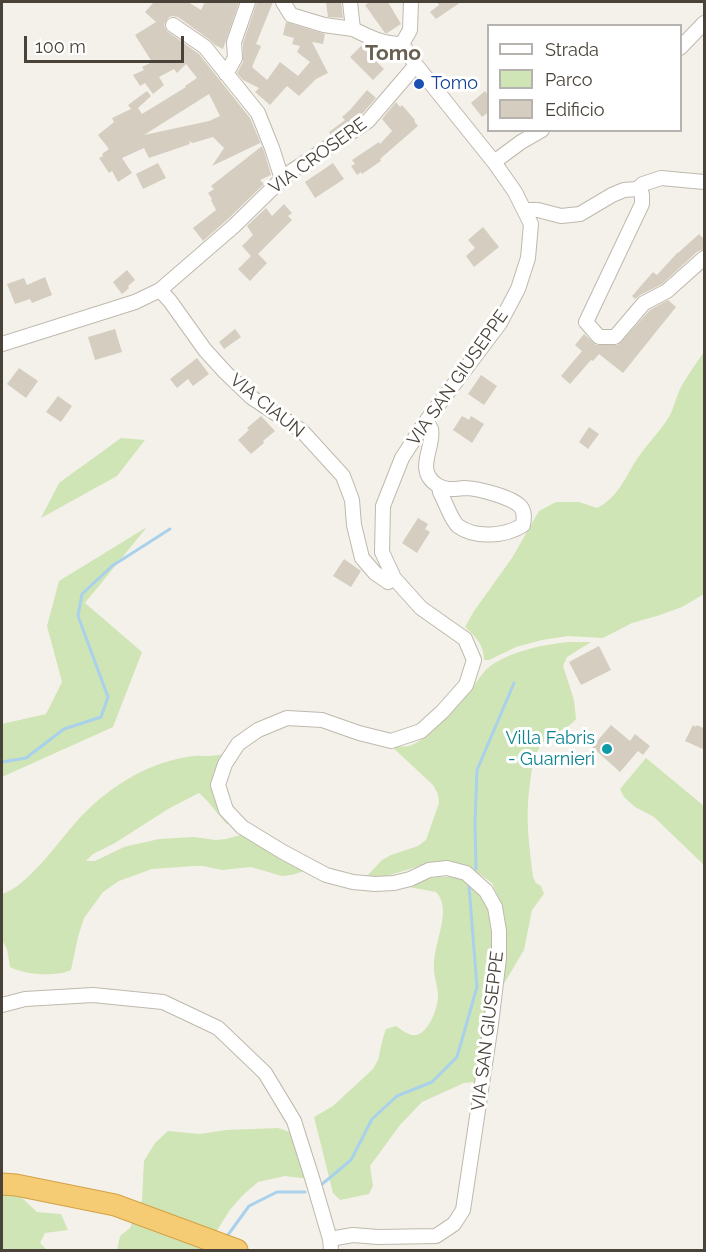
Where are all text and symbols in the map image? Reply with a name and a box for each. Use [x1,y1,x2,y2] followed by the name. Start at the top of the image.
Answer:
[27,24,188,62] scale bar
[487,24,682,132] legend
[35,36,86,57] text: 100 m
[545,39,599,60] text: Strada
[365,41,421,67] district label: Tomo
[545,69,592,90] text: Parco
[431,73,478,95] place label: Tomo
[412,77,426,91] marker: Tomo
[545,99,604,120] text: Edificio
[265,113,371,199] street label: VIA CROSERE
[403,306,513,450] street label: VIA SAN GIUSEPPE
[225,369,309,443] street label: VIA CIAUN
[505,728,595,771] place label: Villa Fabris - Guarnieri
[600,742,614,756] marker: Villa Fabris - Guarnieri
[467,950,509,1112] street label: VIA SAN GIUSEPPE

